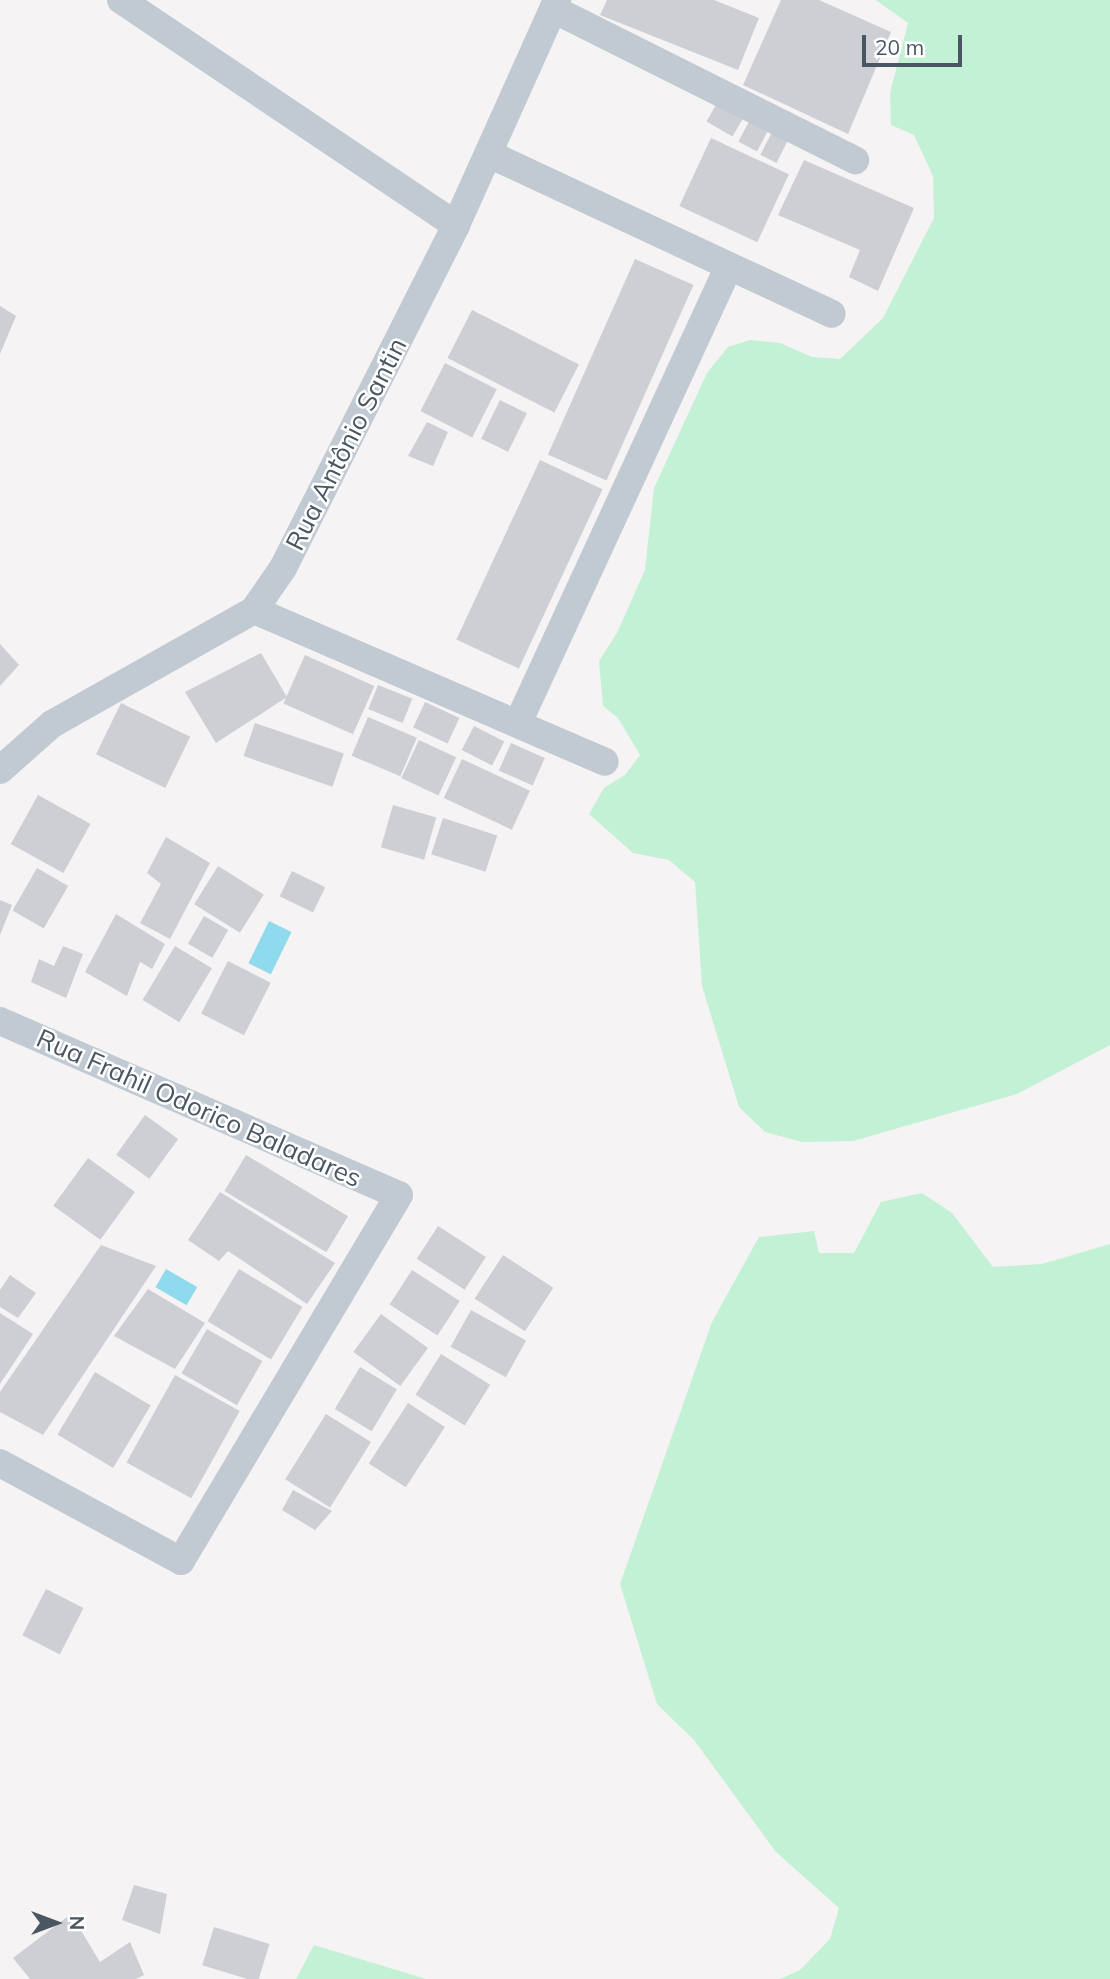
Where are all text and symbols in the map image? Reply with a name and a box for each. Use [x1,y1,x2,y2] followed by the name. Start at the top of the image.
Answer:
[865,21,965,65] scale bar
[875,34,924,60] text: 20 m
[279,333,413,555] street label: Rua Antônio Santin
[32,1022,366,1194] street label: Rua Frahil Odorico Baladares
[21,1888,91,1958] north arrow
[65,1916,89,1930] text: N

